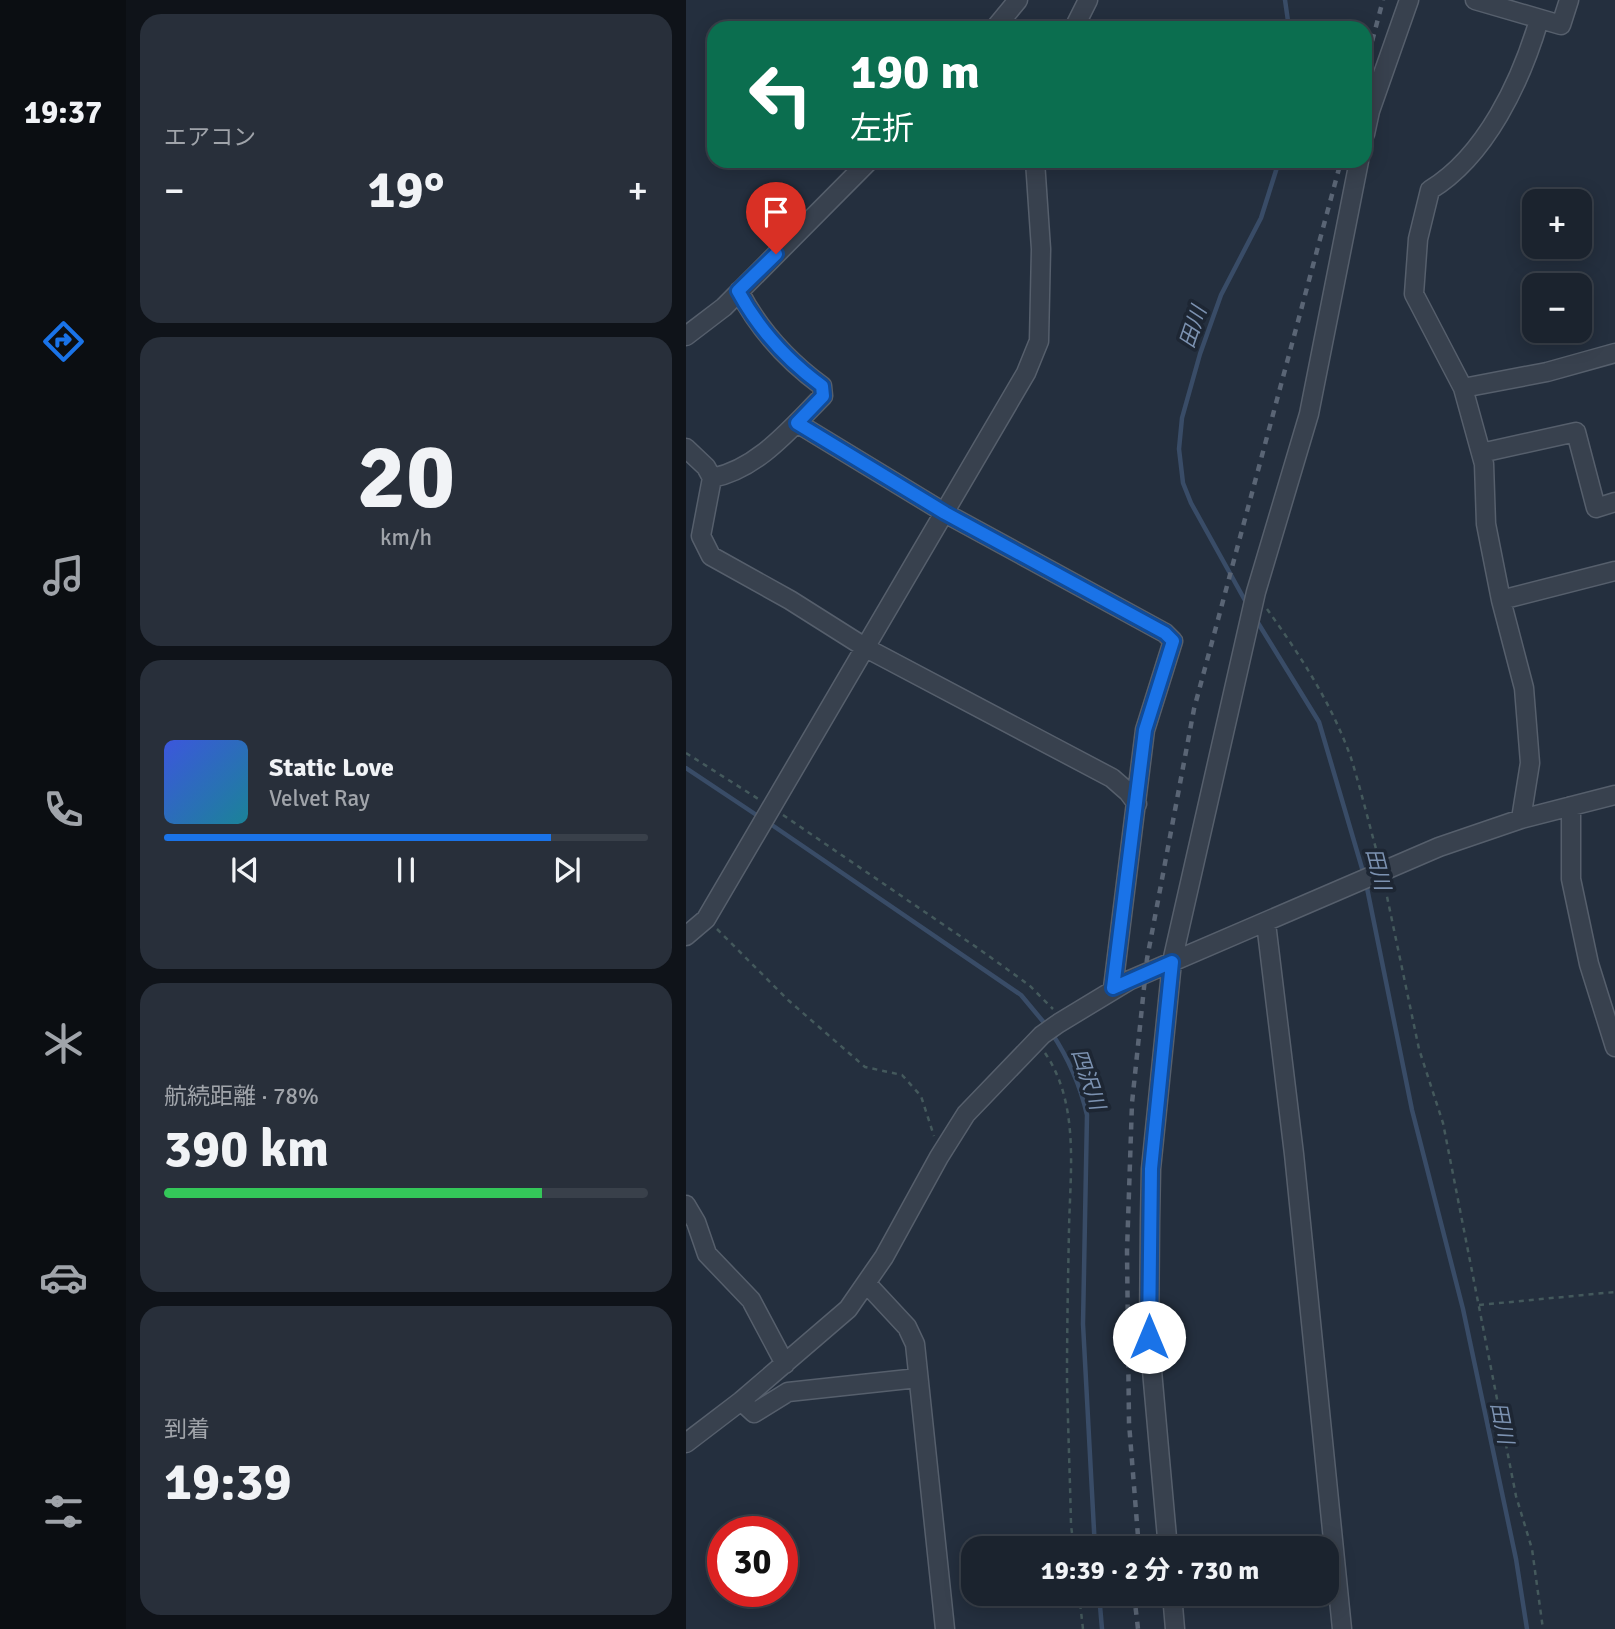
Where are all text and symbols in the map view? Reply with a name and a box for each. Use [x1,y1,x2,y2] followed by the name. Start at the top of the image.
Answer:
[850,42,980,102] text: 190 m
[735,49,826,140] icon: left
[24,93,102,132] text: 19:37
[850,109,914,148] text: 左折
[164,123,256,152] text: エアコン
[368,158,444,222] text: 19°
[164,167,185,214] text: −
[627,167,648,214] text: +
[746,182,806,254] pin
[1522,189,1592,343] map controls
[1522,189,1592,259] button: +
[757,193,795,231] icon: arrive
[1522,273,1592,343] button: −
[1174,301,1213,351] water label: 田川
[39,317,88,366] icon: directions
[357,421,455,534] text: 20
[380,523,432,552] text: km/h
[39,551,88,600] icon: music
[269,752,394,784] text: Static Love
[269,784,370,813] text: Velvet Ray
[39,785,88,834] icon: phone
[1360,845,1396,894] water label: 田川
[226,851,264,889] icon: previous
[387,851,425,889] icon: pause
[548,851,586,889] icon: next
[39,1019,88,1068] icon: climate
[1065,1045,1111,1115] water label: 四沢川
[164,1082,319,1111] text: 航続距離 · 78%
[164,1117,329,1181] text: 390 km
[39,1253,88,1302] icon: car
[1112,1300,1186,1374] position arrow
[1485,1400,1519,1448] water label: 田川
[164,1415,210,1444] text: 到着
[164,1450,292,1514] text: 19:39
[39,1487,88,1536] icon: filters
[707,1516,798,1607] speed limit sign: 30
[1041,1555,1259,1587] text: 19:39 · 2 分 · 730 m

